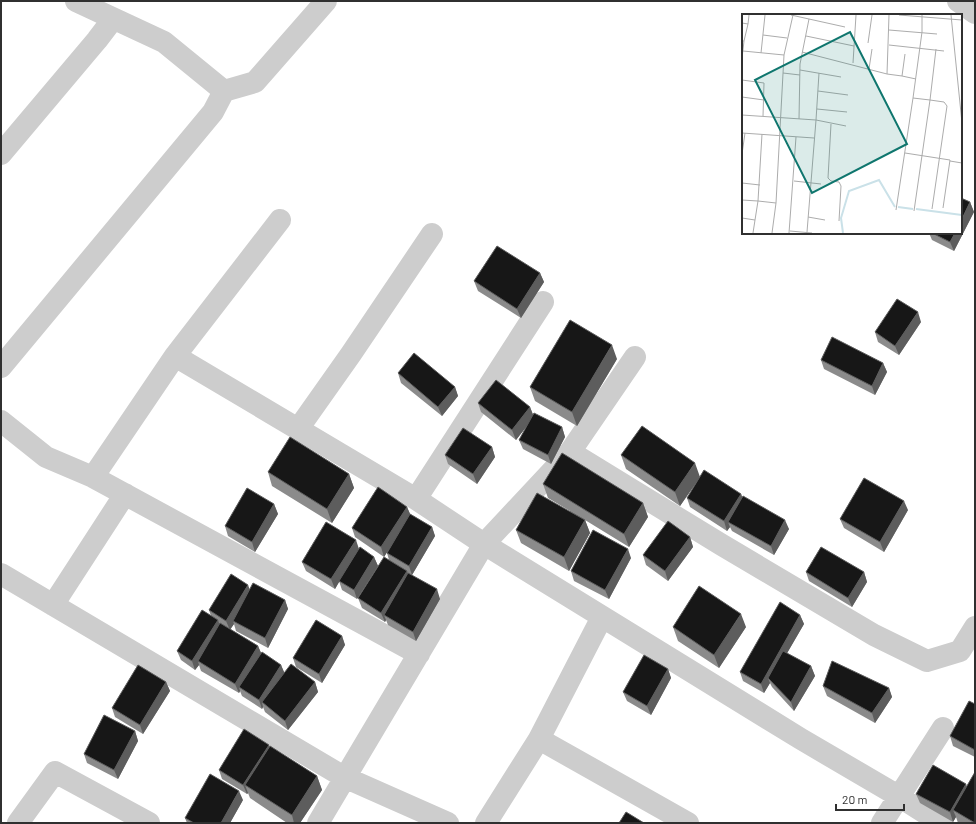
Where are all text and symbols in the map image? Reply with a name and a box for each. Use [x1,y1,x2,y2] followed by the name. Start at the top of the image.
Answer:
[742,14,962,234] inset map
[836,786,904,812] scale bar
[842,792,868,806] text: 20 m

